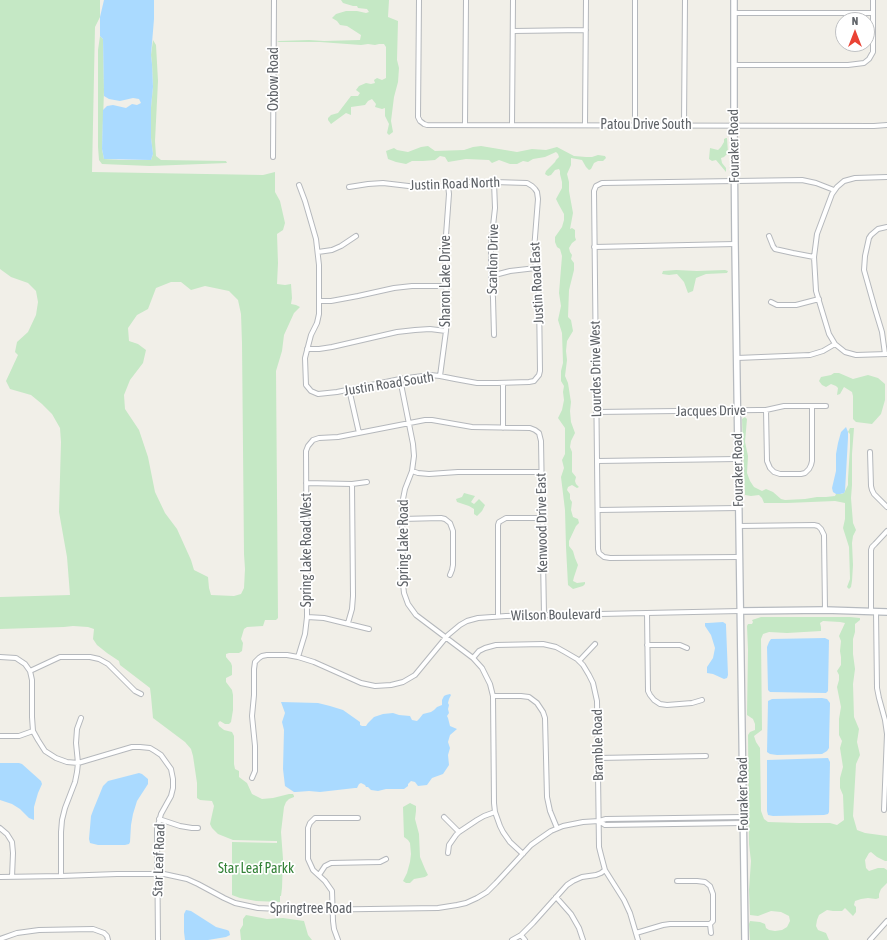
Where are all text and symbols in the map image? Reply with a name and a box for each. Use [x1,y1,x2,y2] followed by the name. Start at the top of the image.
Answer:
[835,12,875,52] north arrow
[852,15,858,27] text: N
[266,47,282,111] street label: Oxbow Road
[725,109,743,183] street label: Fouraker Road
[600,117,692,133] street label: Patou Drive South
[410,174,500,194] street label: Justin Road North
[484,224,502,294] street label: Scanlon Drive
[438,235,454,327] street label: Sharon Lake Drive
[526,241,548,325] street label: Justin Road East
[587,320,605,418] street label: Lourdes Drive West
[343,369,435,399] street label: Justin Road South
[676,402,746,420] street label: Jacques Drive
[729,433,747,507] street label: Fouraker Road
[533,473,551,573] street label: Kenwood Drive East
[299,493,315,607] street label: Spring Lake Road West
[396,499,412,587] street label: Spring Lake Road
[511,606,601,624] street label: Wilson Boulevard
[589,709,607,781] street label: Bramble Road
[734,757,752,831] street label: Fouraker Road
[149,823,169,897] street label: Star Leaf Road
[218,861,294,877] park label: Star Leaf Parkk
[270,901,352,917] street label: Springtree Road

